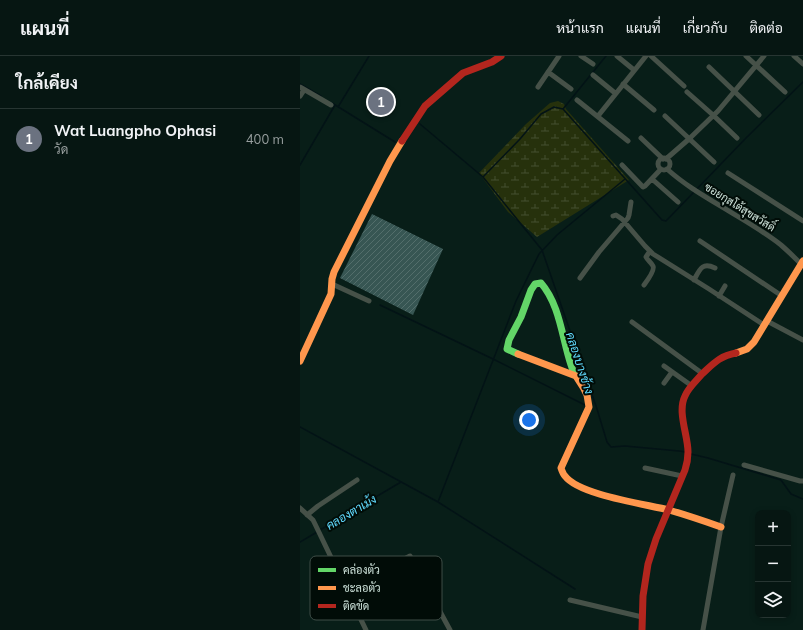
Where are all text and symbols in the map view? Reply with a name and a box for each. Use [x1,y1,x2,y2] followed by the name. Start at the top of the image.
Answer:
[20,16,69,40] text: แผนที่
[556,19,604,37] text: หน้าแรก
[626,19,661,37] text: แผนที่
[683,19,727,37] text: เกี่ยวกับ
[749,19,783,37] text: ติดต่อ
[16,72,78,93] text: ใกล้เคียง
[368,87,394,117] pin: 1
[54,121,216,140] text: Wat Luangpho Ophasi
[25,131,33,147] text: 1
[246,131,284,147] text: 400 m
[54,141,68,157] text: วัด
[701,176,780,236] street label: ซอยกุสโต้สุขสวัสดิ์
[563,330,597,396] water label: คลองบางช้าง
[519,410,539,430] your location
[323,491,379,533] water label: คลองตาเม้ง
[755,510,791,618] map controls
[755,510,791,546] button: +
[755,546,791,582] button: −
[310,556,442,620] legend
[343,563,380,577] text: คล่องตัว
[343,581,381,595] text: ชะลอตัว
[755,582,791,618] button: layers
[343,599,369,613] text: ติดขัด

